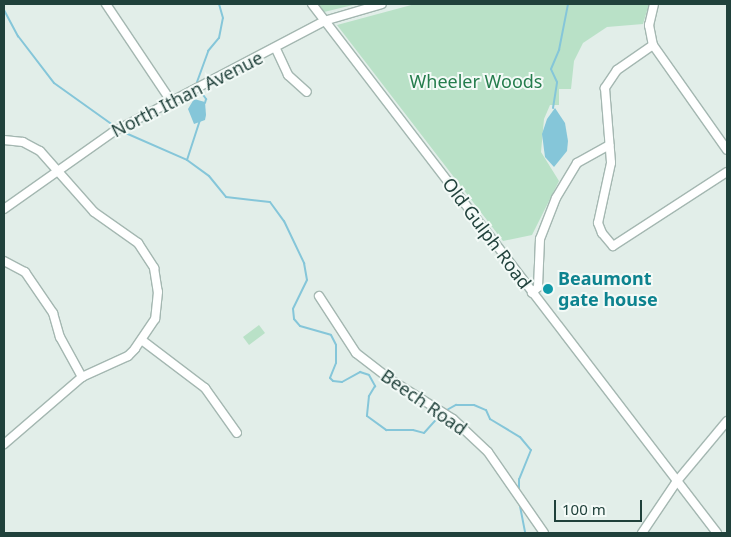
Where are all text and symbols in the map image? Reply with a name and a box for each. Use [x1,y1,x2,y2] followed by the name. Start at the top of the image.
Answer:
[108,46,266,142] street label: North Ithan Avenue
[410,70,542,92] park label: Wheeler Woods
[438,173,536,293] street label: Old Gulph Road
[558,268,658,310] place label: Beaumont gate house
[542,283,554,295] marker: Beaumont gate house
[377,365,471,439] street label: Beech Road
[556,490,644,522] scale bar
[562,499,606,519] text: 100 m

